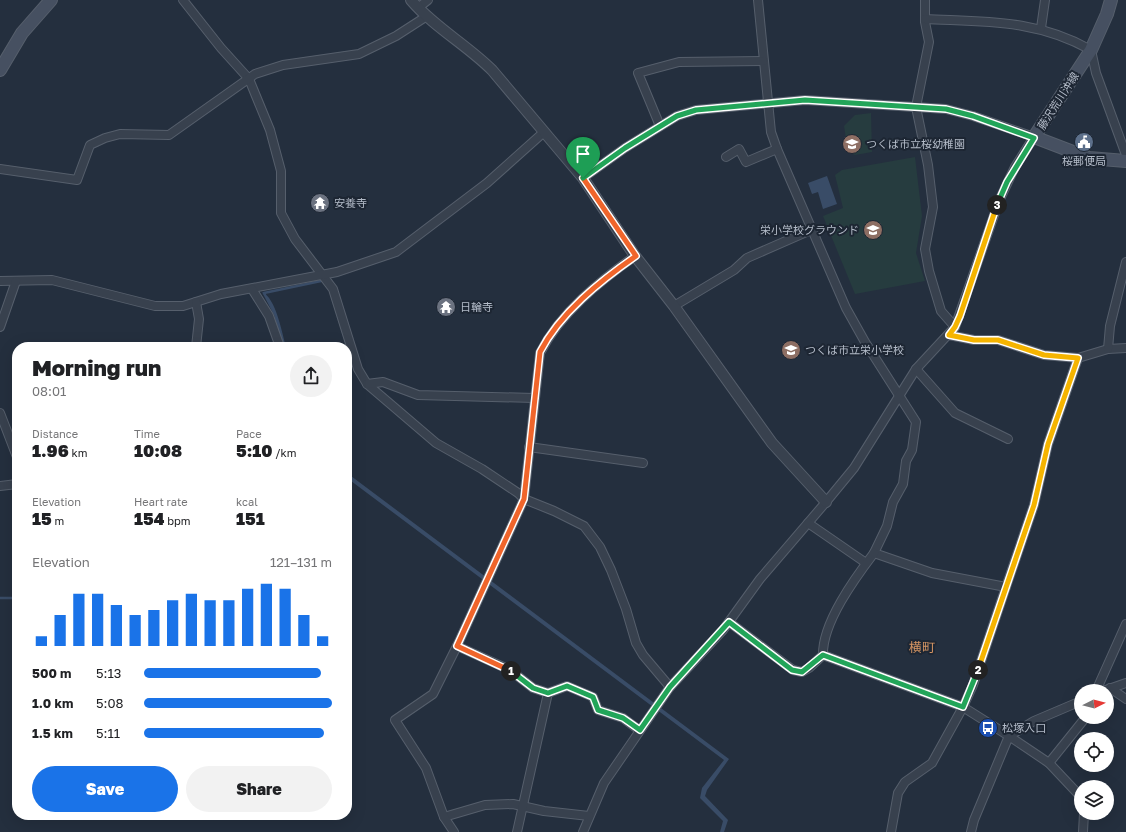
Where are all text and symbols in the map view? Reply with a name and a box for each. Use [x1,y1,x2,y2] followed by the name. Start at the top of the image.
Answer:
[1034,70,1081,132] street label: 藤沢荒川沖線
[1073,131,1095,153] public building icon: 桜郵便局
[841,133,863,155] school or university icon: つくば市立桜幼稚園
[566,137,600,178] pin
[866,137,965,150] place label: つくば市立桜幼稚園
[572,143,594,165] icon: arrive
[1062,154,1106,167] place label: 桜郵便局
[309,192,331,214] temple icon: 安養寺
[987,195,1007,215] pin: 3
[334,196,367,209] place label: 安養寺
[994,198,1000,211] text: 3
[862,219,884,241] school or university icon: 栄小学校グラウンド
[760,223,859,236] place label: 栄小学校グラウンド
[435,296,457,318] temple icon: 日輪寺
[460,300,493,313] place label: 日輪寺
[780,339,802,361] school or university icon: つくば市立栄小学校
[805,343,904,356] place label: つくば市立栄小学校
[32,354,161,381] text: Morning run
[290,355,332,397] button: share
[32,383,66,399] text: 08:01
[32,427,78,440] text: Distance
[134,427,160,440] text: Time
[236,427,262,440] text: Pace
[32,440,69,461] text: 1.96
[134,440,182,461] text: 10:08
[236,440,273,461] text: 5:10
[69,446,87,459] text: km
[273,446,297,459] text: /km
[32,495,81,508] text: Elevation
[134,495,188,508] text: Heart rate
[236,495,258,508] text: kcal
[32,508,52,529] text: 15
[134,508,164,529] text: 154
[236,508,265,529] text: 151
[52,514,64,527] text: m
[164,514,191,527] text: bpm
[32,554,90,570] text: Elevation
[270,554,332,570] text: 121–131 m
[909,639,935,655] district label: 横町
[968,660,988,680] pin: 2
[501,661,521,681] pin: 1
[975,663,981,676] text: 2
[508,664,514,677] text: 1
[32,665,71,681] text: 500 m
[96,665,121,681] text: 5:13
[1074,684,1114,724] north arrow
[1074,684,1114,820] map controls
[32,695,73,711] text: 1.0 km
[96,695,123,711] text: 5:08
[977,717,999,739] bus stop icon: 松塚入口
[1002,721,1046,734] place label: 松塚入口
[32,725,73,741] text: 1.5 km
[96,725,120,741] text: 5:11
[1074,732,1114,772] button: locate
[32,766,178,812] button: Save
[186,766,332,812] button: Share
[1074,780,1114,820] button: layers

